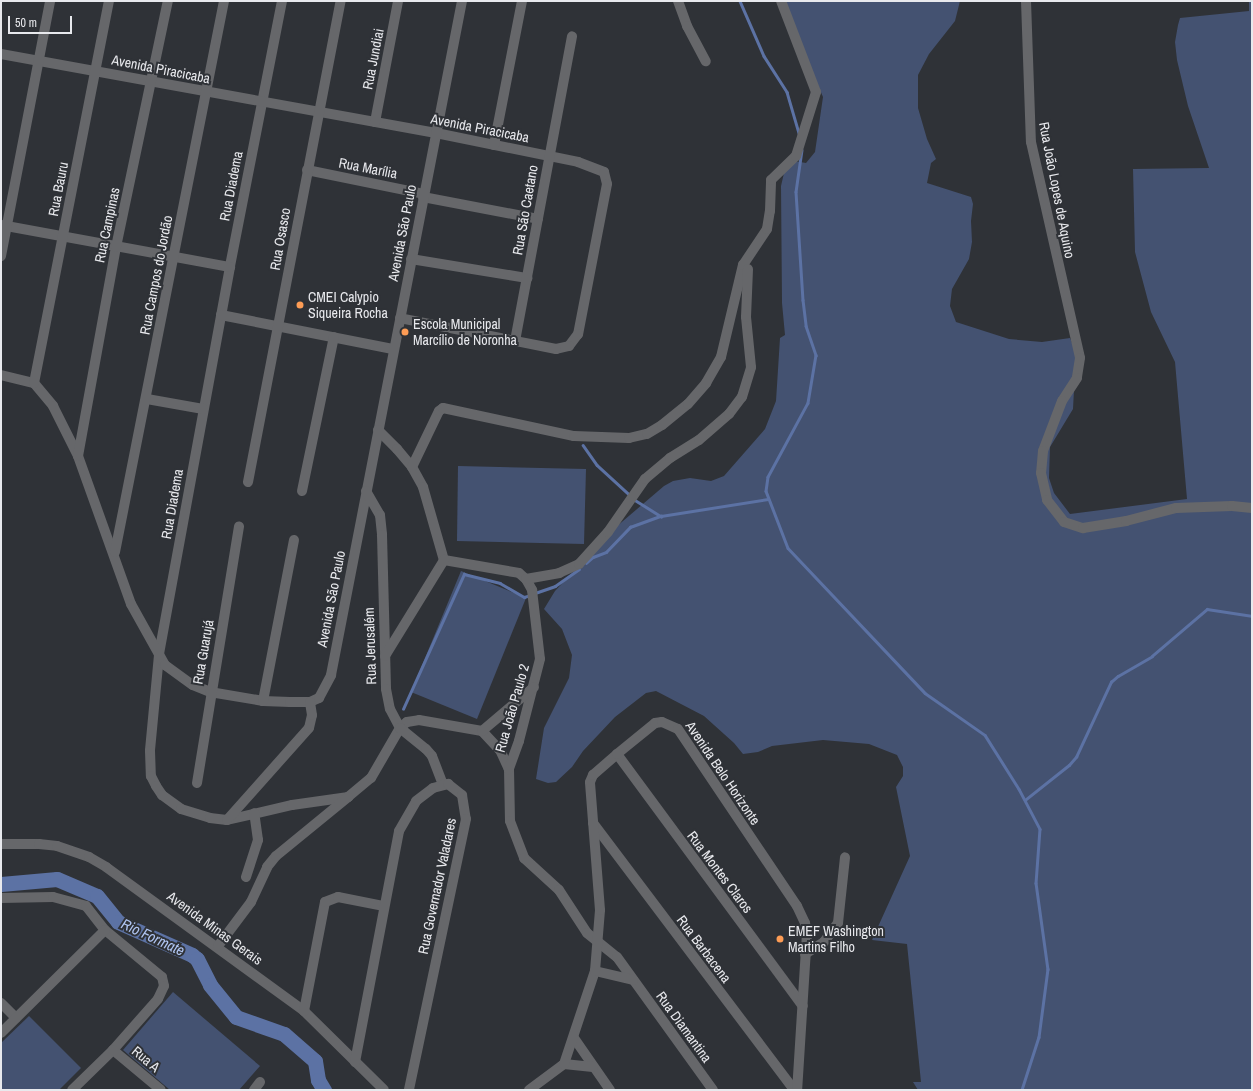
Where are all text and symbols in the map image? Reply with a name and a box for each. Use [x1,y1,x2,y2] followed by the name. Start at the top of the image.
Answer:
[10,8,74,34] scale bar
[15,15,37,31] text: 50 m
[359,27,387,91] street label: Rua Jundiai
[110,51,212,87] street label: Avenida Piracicaba
[429,110,531,146] street label: Avenida Piracicaba
[1035,120,1079,260] street label: Rua João Lopes de Aquino
[216,150,246,222] street label: Rua Diadema
[337,154,399,182] street label: Rua Marília
[45,160,71,218] street label: Rua Bauru
[509,164,541,256] street label: Rua São Caetano
[384,183,420,283] street label: Avenida São Paulo
[91,186,123,264] street label: Rua Campinas
[266,206,294,272] street label: Rua Osasco
[136,214,176,336] street label: Rua Campos do Jordão
[308,289,388,322] place label: CMEI Calypio Siqueira Rocha
[295,300,305,310] marker: CMEI Calypio Siqueira Rocha
[413,316,517,348] place label: Escola Municipal Marcílio de Noronha
[400,327,410,337] marker: Escola Municipal Marcílio de Noronha
[158,468,186,540] street label: Rua Diadema
[313,549,349,649] street label: Avenida São Paulo
[360,607,380,685] street label: Rua Jerusalém
[189,618,217,686] street label: Rua Guarujá
[491,662,533,754] street label: Rua João Paulo 2
[682,718,764,828] street label: Avenida Belo Horizonte
[414,816,460,956] street label: Rua Governador Valadares
[684,828,756,916] street label: Rua Montes Claros
[164,888,266,968] street label: Avenida Minas Gerais
[673,912,735,986] street label: Rua Barbacena
[118,914,188,960] water label: Rio Formate
[788,923,884,956] place label: EMEF Washington Martins Filho
[775,934,785,944] marker: EMEF Washington Martins Filho
[653,988,715,1066] street label: Rua Diamantina
[128,1042,164,1076] street label: Rua A

